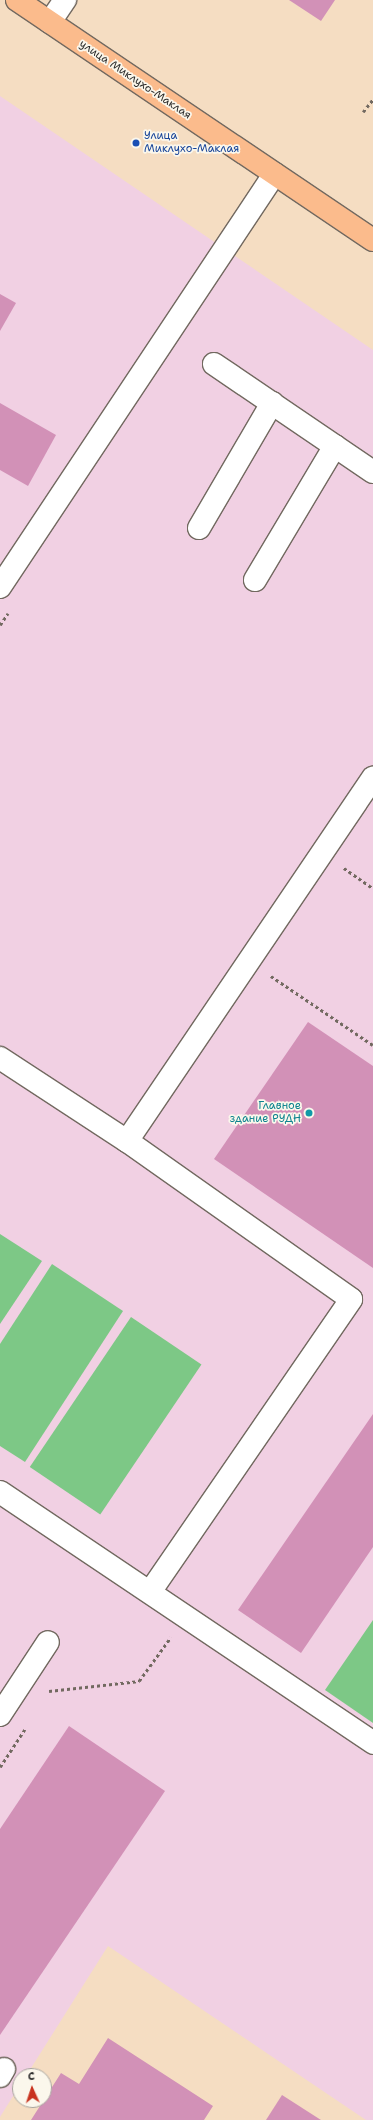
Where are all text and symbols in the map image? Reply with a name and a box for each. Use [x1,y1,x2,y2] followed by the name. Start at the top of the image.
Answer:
[76,38,194,122] street label: улица Миклухо-Маклая
[144,130,239,156] place label: Улица Миклухо-Маклая
[131,138,141,148] marker: Улица Миклухо-Маклая
[230,1100,301,1126] place label: Главное здание РУДН
[304,1108,314,1118] marker: Главное здание РУДН
[12,2068,52,2108] north arrow
[28,2069,35,2084] text: С

